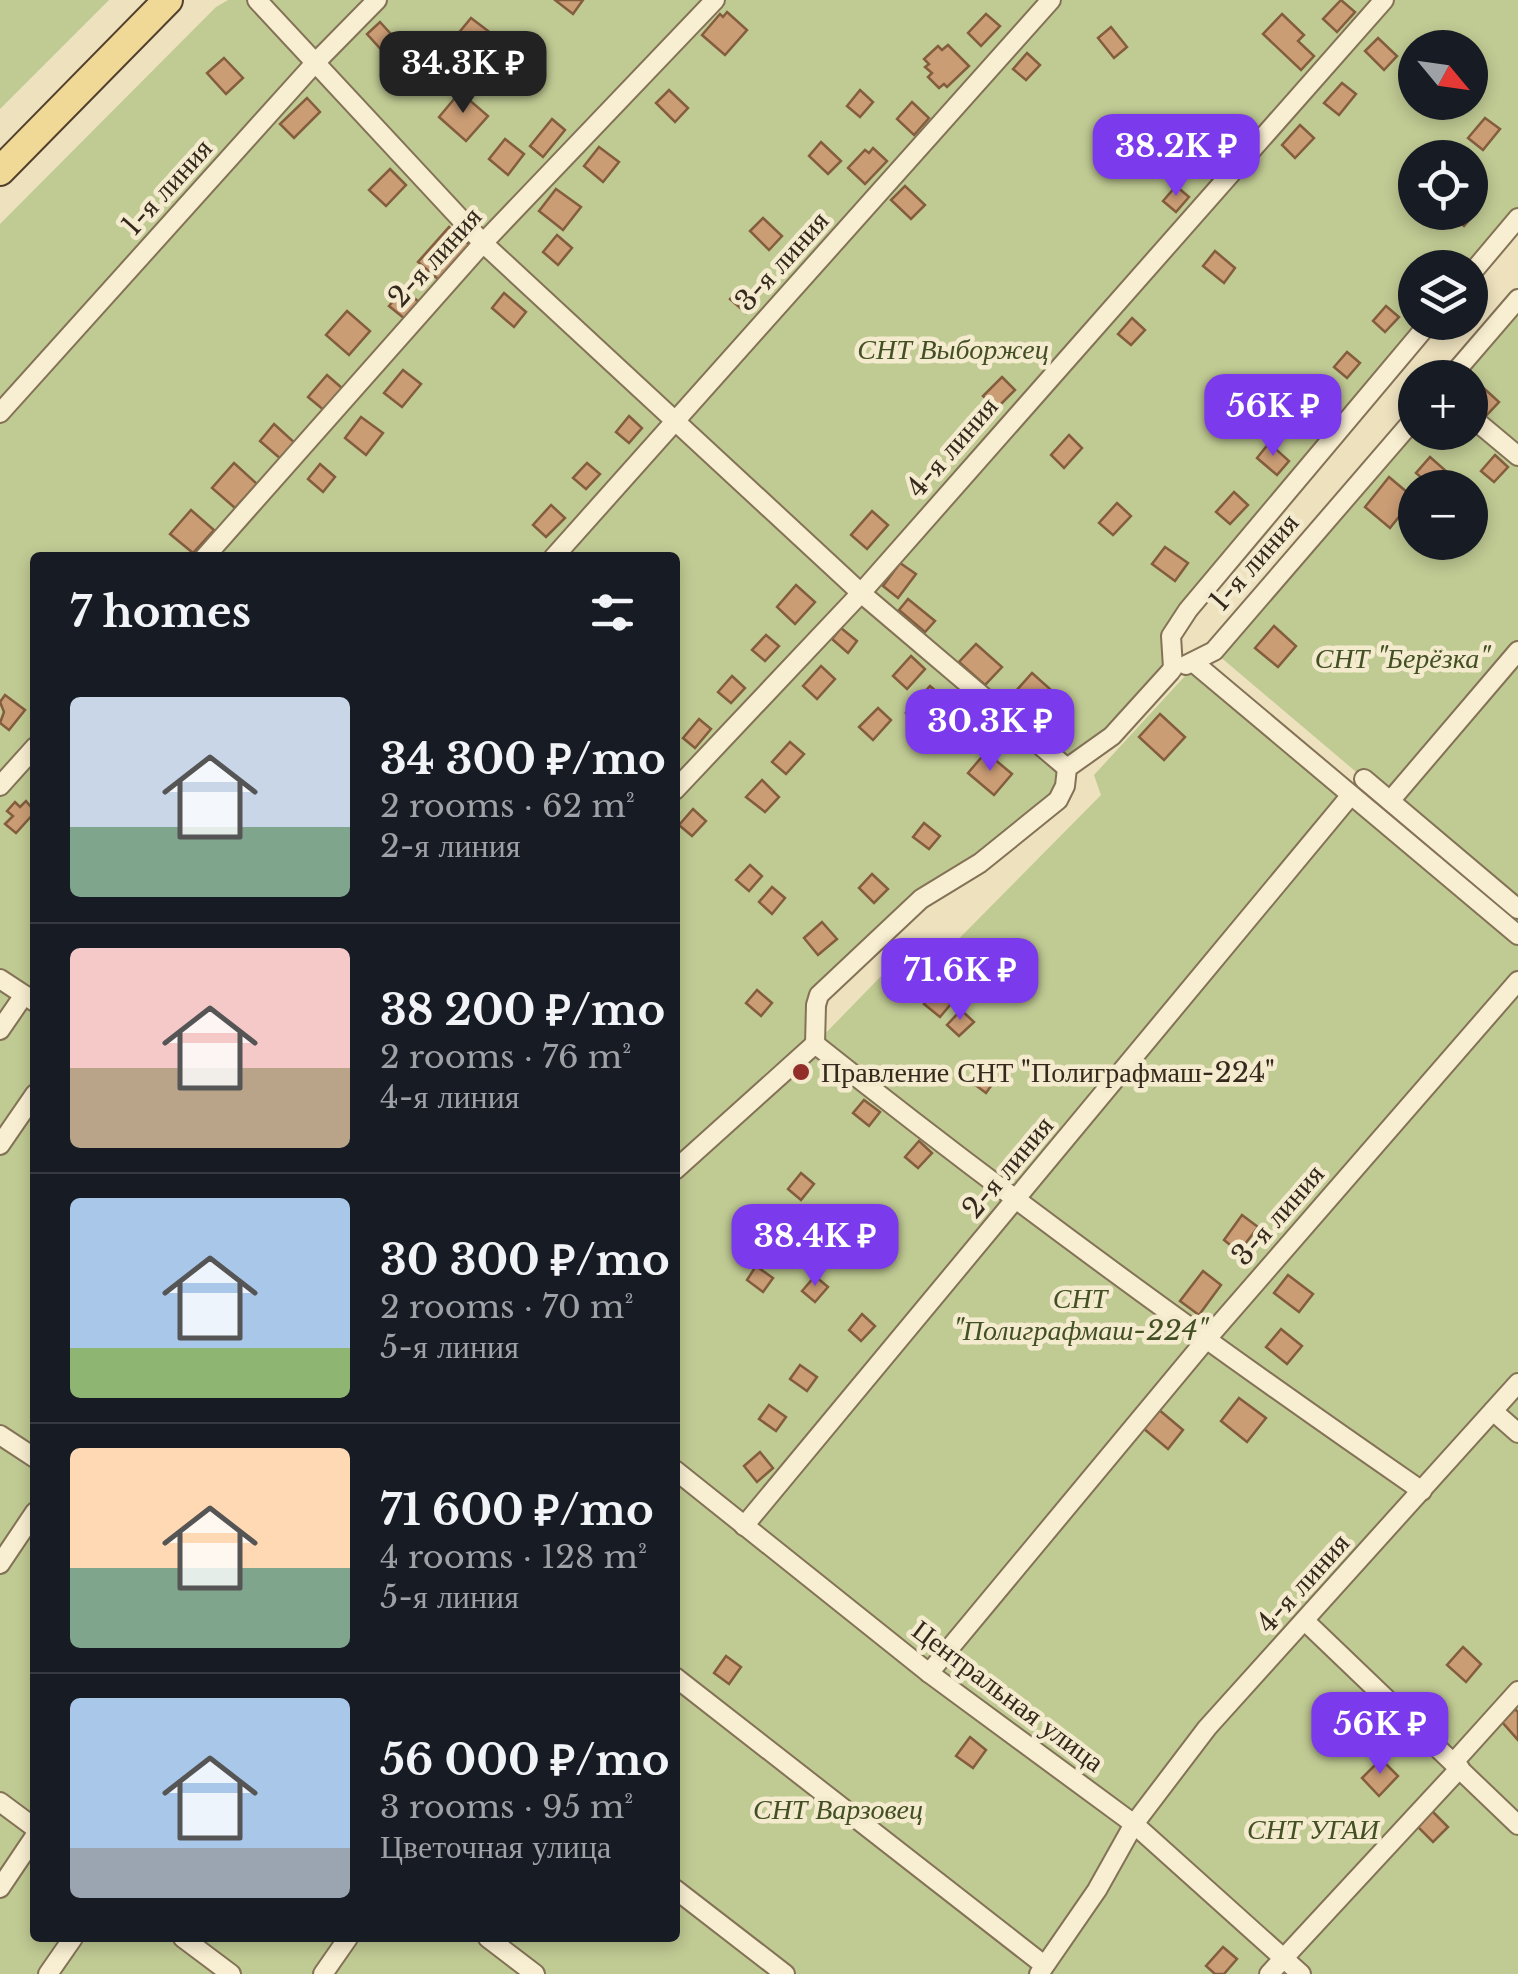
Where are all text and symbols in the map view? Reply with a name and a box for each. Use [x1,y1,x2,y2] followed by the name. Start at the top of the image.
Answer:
[1398,30,1488,120] north arrow
[1398,30,1488,560] map controls
[371,31,555,116] pin: 34.3K ₽
[401,43,525,83] text: 34.3K ₽
[1084,114,1268,199] pin: 38.2K ₽
[1115,126,1237,166] text: 38.2K ₽
[114,131,220,243] street label: 1-я линия
[1398,140,1488,230] button: locate
[381,200,489,314] street label: 2-я линия
[728,204,836,318] street label: 3-я линия
[1398,250,1488,340] button: layers
[857,332,1049,367] park label: СНТ Выборжец
[1398,360,1488,450] button: +
[1203,374,1343,459] pin: 56K ₽
[1226,386,1320,426] text: 56K ₽
[899,389,1005,505] street label: 4-я линия
[1398,470,1488,560] button: −
[1202,506,1306,618] street label: 1-я линия
[585,585,640,640] icon: filters
[70,586,251,638] text: 7 homes
[1315,641,1491,676] park label: СНТ "Берёзка"
[898,689,1082,774] pin: 30.3K ₽
[927,701,1053,741] text: 30.3K ₽
[380,733,666,785] text: 34 300 ₽/mo
[150,737,270,857] icon: home
[380,786,635,826] text: 2 rooms · 62 m²
[380,826,521,866] text: 2-я линия
[868,938,1052,1023] pin: 71.6K ₽
[903,950,1017,990] text: 71.6K ₽
[380,984,665,1036] text: 38 200 ₽/mo
[150,988,270,1108] icon: home
[380,1037,631,1077] text: 2 rooms · 76 m²
[821,1055,1275,1090] place label: Правление СНТ "Полиграфмаш-224"
[790,1061,812,1083] marker: Правление СНТ "Полиграфмаш-224"
[380,1077,520,1117] text: 4-я линия
[955,1109,1061,1225] street label: 2-я линия
[1224,1157,1332,1273] street label: 3-я линия
[723,1204,907,1289] pin: 38.4K ₽
[754,1216,876,1256] text: 38.4K ₽
[380,1234,670,1286] text: 30 300 ₽/mo
[150,1238,270,1358] icon: home
[953,1281,1209,1348] park label: СНТ "Полиграфмаш-224"
[380,1287,634,1327] text: 2 rooms · 70 m²
[380,1327,519,1367] text: 5-я линия
[380,1484,654,1536] text: 71 600 ₽/mo
[150,1488,270,1608] icon: home
[1249,1526,1357,1640] street label: 4-я линия
[380,1537,647,1577] text: 4 rooms · 128 m²
[380,1577,519,1617] text: 5-я линия
[905,1612,1111,1780] street label: Центральная улица
[1310,1692,1450,1777] pin: 56K ₽
[1333,1704,1427,1744] text: 56K ₽
[380,1734,669,1786] text: 56 000 ₽/mo
[150,1738,270,1858] icon: home
[380,1787,633,1827] text: 3 rooms · 95 m²
[753,1792,923,1827] park label: СНТ Варзовец
[1247,1812,1381,1847] park label: СНТ УГАИ
[380,1827,611,1867] text: Цветочная улица

